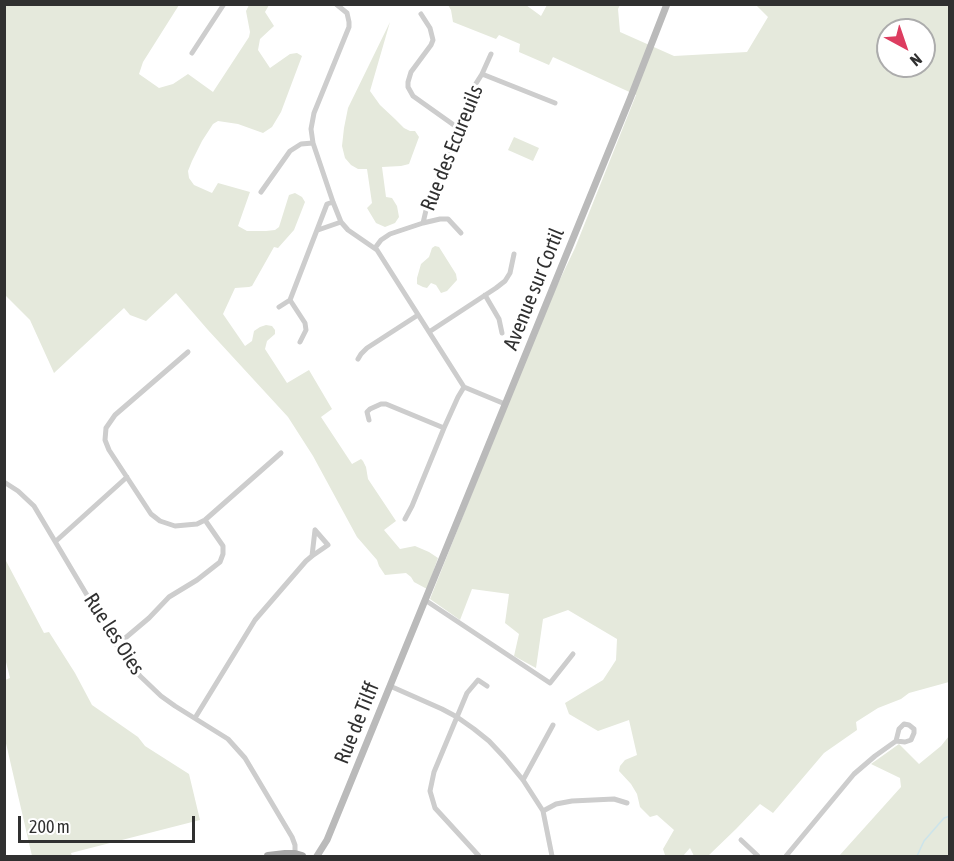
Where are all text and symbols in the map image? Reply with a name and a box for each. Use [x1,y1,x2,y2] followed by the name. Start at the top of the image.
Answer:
[876,18,936,78] north arrow
[907,50,926,70] text: N
[415,81,489,215] street label: Rue des Ecureuils
[498,224,570,354] street label: Avenue sur Cortil
[78,588,150,680] street label: Rue les Oies
[329,678,385,768] street label: Rue de Tilff
[21,804,198,842] scale bar
[29,816,70,837] text: 200 m

